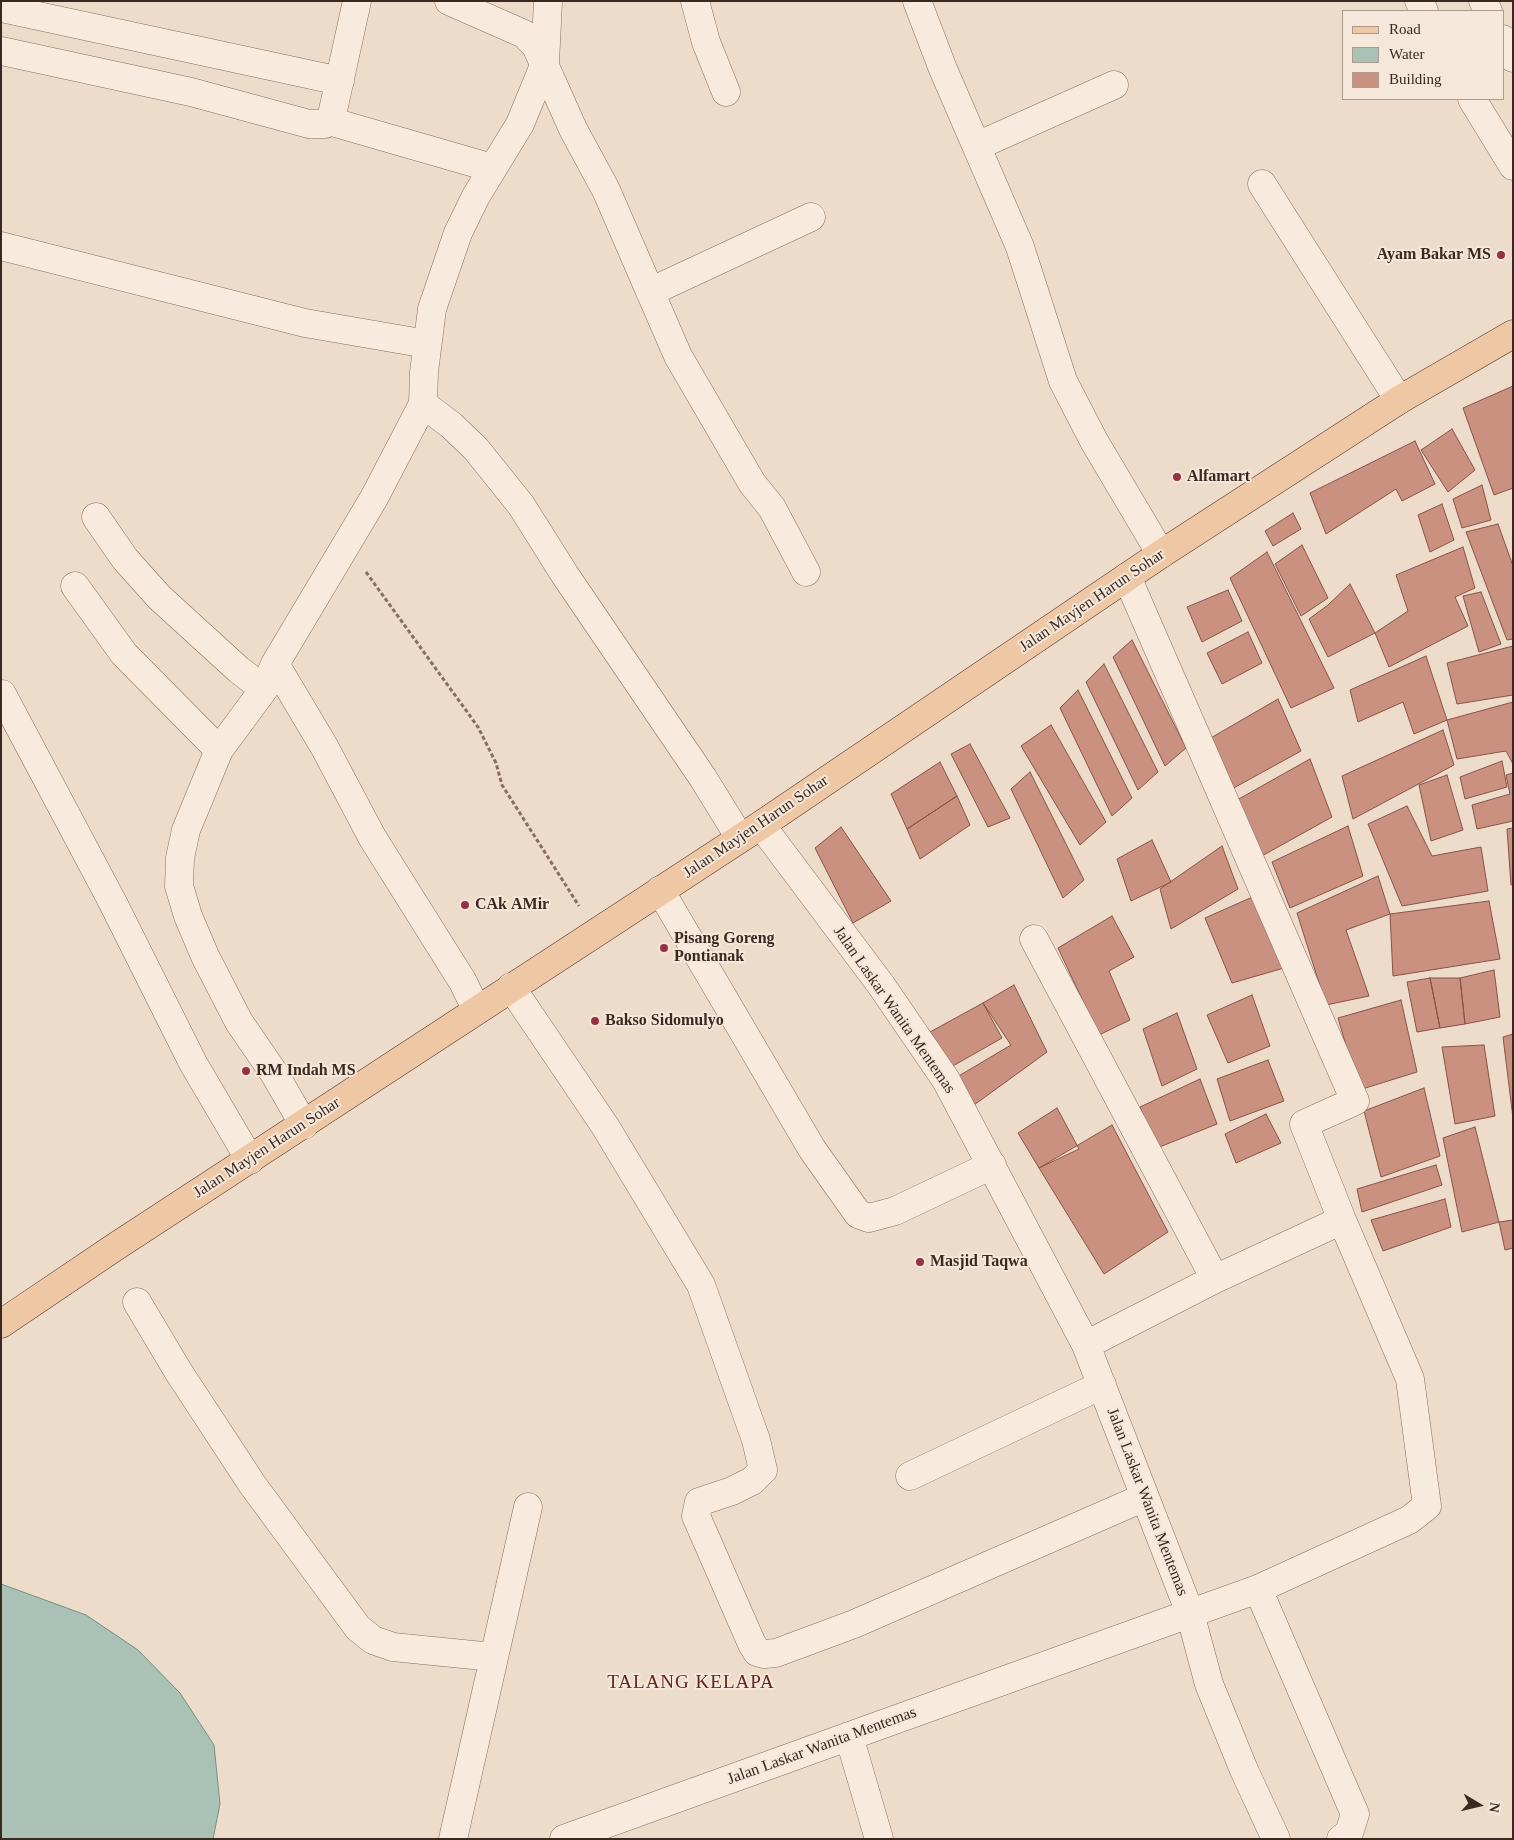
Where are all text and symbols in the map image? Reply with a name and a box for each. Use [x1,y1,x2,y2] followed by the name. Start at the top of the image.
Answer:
[1342,10,1504,100] legend
[1389,21,1421,37] text: Road
[1389,46,1424,62] text: Water
[1389,71,1442,87] text: Building
[1377,245,1491,265] place label: Ayam Bakar MS
[1495,249,1507,261] marker: Ayam Bakar MS
[1187,467,1250,487] place label: Alfamart
[1171,471,1183,483] marker: Alfamart
[1016,545,1168,657] street label: Jalan Mayjen Harun Sohar
[680,771,832,883] street label: Jalan Mayjen Harun Sohar
[475,895,549,915] place label: CAk AMir
[459,899,471,911] marker: CAk AMir
[829,923,959,1097] street label: Jalan Laskar Wanita Mentemas
[674,929,775,967] place label: Pisang Goreng Pontianak
[658,942,670,954] marker: Pisang Goreng Pontianak
[605,1011,724,1031] place label: Bakso Sidomulyo
[589,1015,601,1027] marker: Bakso Sidomulyo
[256,1061,356,1081] place label: RM Indah MS
[240,1065,252,1077] marker: RM Indah MS
[190,1093,344,1203] street label: Jalan Mayjen Harun Sohar
[930,1252,1028,1272] place label: Masjid Taqwa
[914,1256,926,1268] marker: Masjid Taqwa
[1102,1405,1192,1599] street label: Jalan Laskar Wanita Mentemas
[606,1672,776,1694] district label: TALANG KELAPA
[725,1703,919,1789] street label: Jalan Laskar Wanita Mentemas
[1454,1780,1504,1830] north arrow
[1486,1801,1503,1814] text: N

